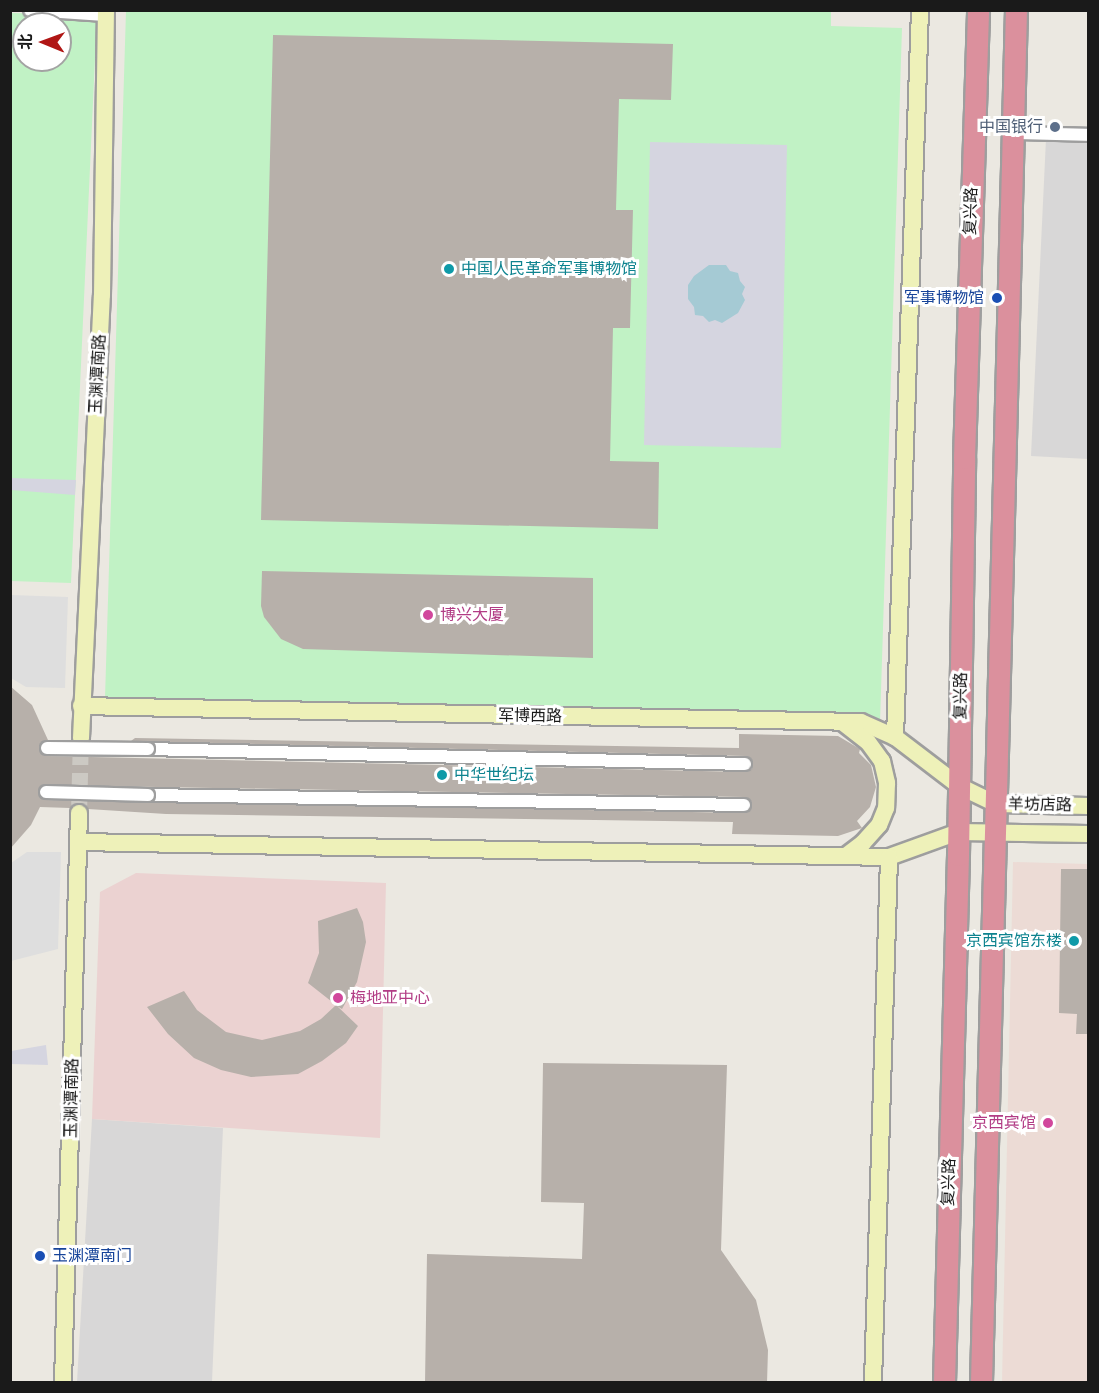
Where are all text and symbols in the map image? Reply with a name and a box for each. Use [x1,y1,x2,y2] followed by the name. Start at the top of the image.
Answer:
[12,12,72,72] north arrow
[17,34,34,50] text: 北
[979,117,1043,137] place label: 中国银行
[1048,120,1062,134] marker: 中国银行
[961,187,981,235] street label: 复兴路
[461,259,637,279] place label: 中国人民革命军事博物馆
[442,262,456,276] marker: 中国人民革命军事博物馆
[904,288,984,308] place label: 军事博物馆
[988,289,1006,307] marker: 军事博物馆
[86,334,110,414] street label: 玉渊潭南路
[440,605,504,625] place label: 博兴大厦
[421,608,435,622] marker: 博兴大厦
[951,672,971,720] street label: 复兴路
[498,706,562,726] street label: 军博西路
[454,765,534,785] place label: 中华世纪坛
[435,768,449,782] marker: 中华世纪坛
[1008,795,1072,815] street label: 羊坊店路
[966,931,1062,951] place label: 京西宾馆东楼
[1067,934,1081,948] marker: 京西宾馆东楼
[350,988,430,1008] place label: 梅地亚中心
[331,991,345,1005] marker: 梅地亚中心
[62,1058,82,1138] street label: 玉渊潭南路
[972,1113,1036,1133] place label: 京西宾馆
[1041,1116,1055,1130] marker: 京西宾馆
[939,1158,959,1206] street label: 复兴路
[52,1246,132,1266] place label: 玉渊潭南门
[33,1249,47,1263] marker: 玉渊潭南门

